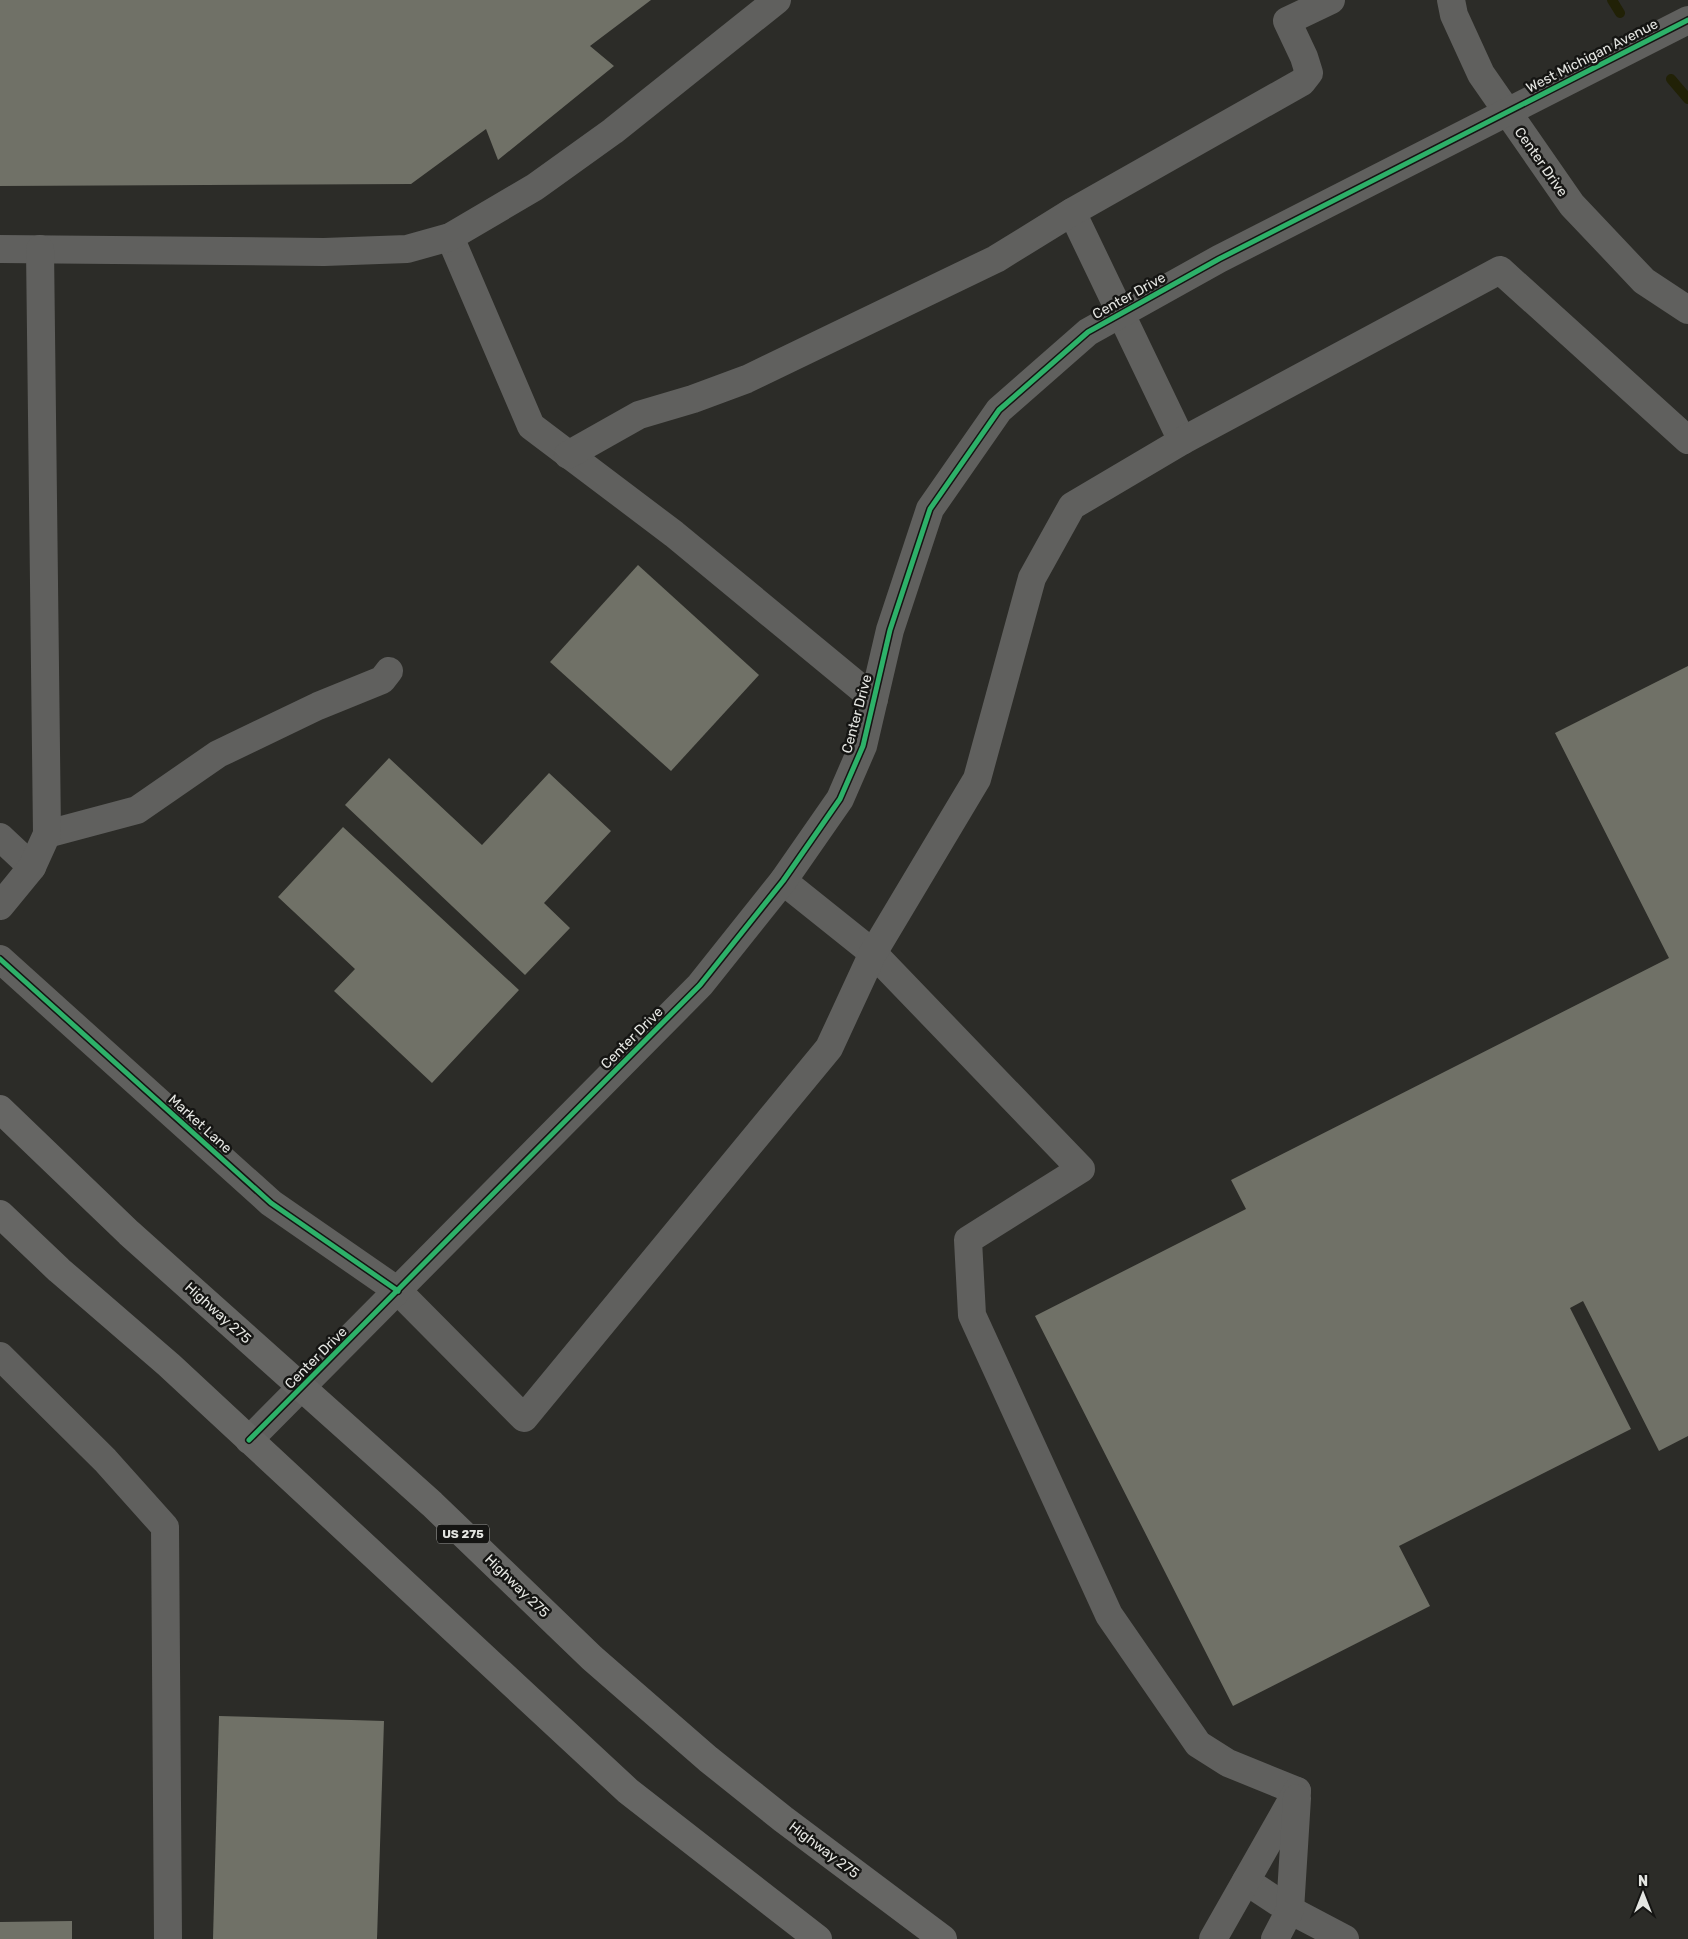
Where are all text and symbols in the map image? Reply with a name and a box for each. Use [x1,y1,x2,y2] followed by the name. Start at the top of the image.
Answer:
[1523,15,1661,97] street label: West Michigan Avenue
[1511,124,1571,200] street label: Center Drive
[1089,269,1169,323] street label: Center Drive
[838,673,876,755] street label: Center Drive
[597,1003,667,1073] street label: Center Drive
[165,1091,235,1157] street label: Market Lane
[181,1279,255,1347] street label: Highway 275
[281,1323,351,1393] street label: Center Drive
[437,1525,489,1544] road number: US 275
[481,1551,553,1621] street label: Highway 275
[786,1818,862,1882] street label: Highway 275
[1618,1869,1668,1919] north arrow
[1638,1873,1648,1890] text: N

